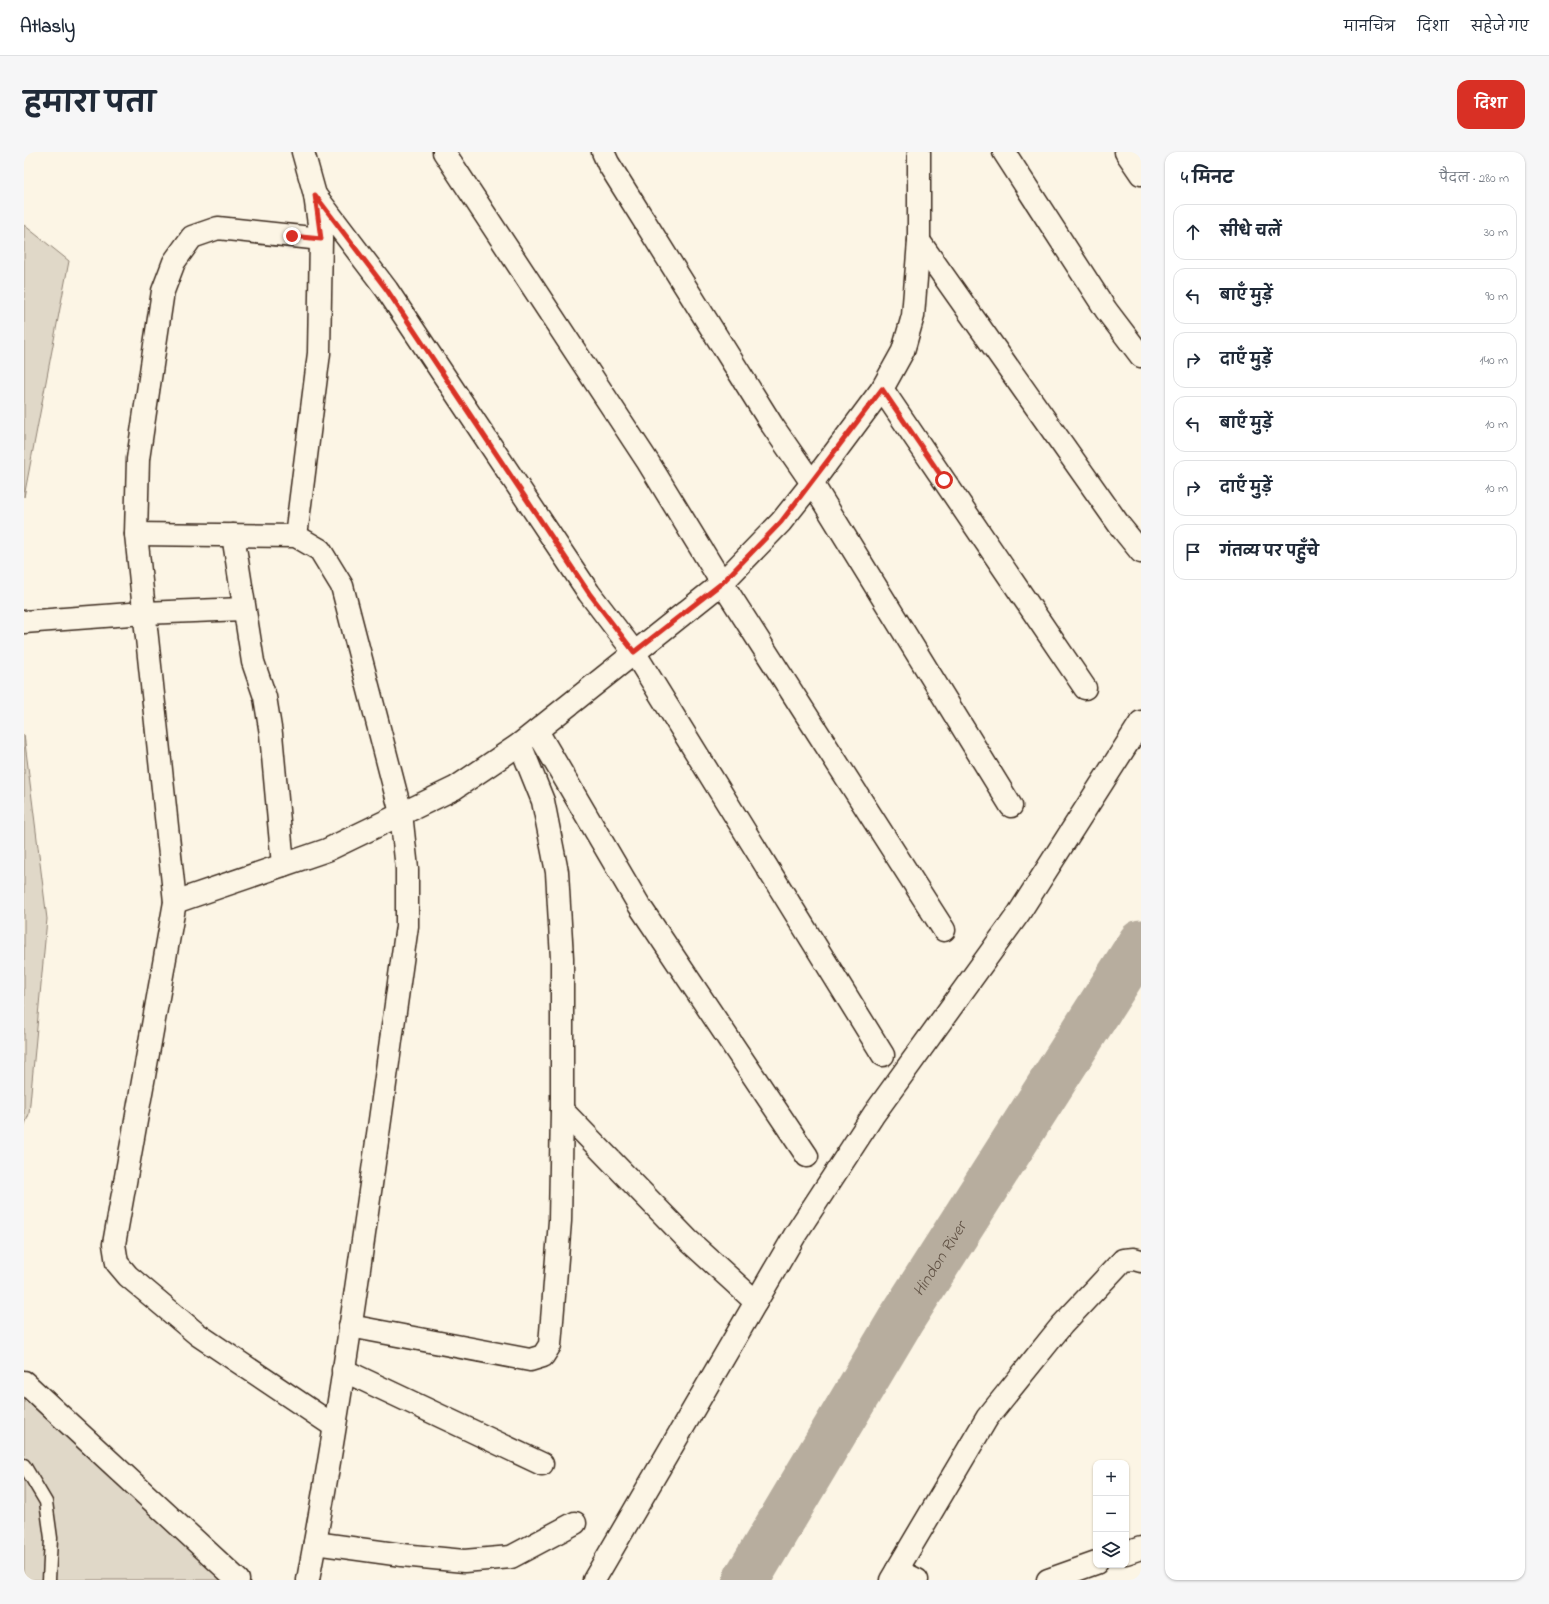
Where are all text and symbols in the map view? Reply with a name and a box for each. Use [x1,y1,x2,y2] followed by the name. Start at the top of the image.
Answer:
[20,14,75,41] text: Atlasly
[1344,17,1395,38] text: मानचित्र
[1417,17,1449,38] text: दिशा
[1471,17,1529,38] text: सहेजे गए
[1457,80,1525,129] button: दिशा
[24,85,155,126] text: हमारा पता
[1181,166,1234,191] text: 4 मिनट
[1439,169,1509,188] text: पैदल · 280 m
[1182,221,1204,243] icon: ahead
[1220,221,1281,243] text: सीधे चलें
[1484,223,1508,242] text: 30 m
[283,227,301,245] route end
[1182,285,1204,307] icon: left
[1220,285,1273,307] text: बाएँ मुड़ें
[1485,287,1508,306] text: 90 m
[1182,349,1204,371] icon: right
[1220,349,1272,371] text: दाएँ मुड़ें
[1480,351,1508,370] text: 140 m
[1182,413,1204,435] icon: left
[1220,413,1273,435] text: बाएँ मुड़ें
[1485,415,1508,434] text: 10 m
[935,471,953,489] route start
[1182,477,1204,499] icon: right
[1220,477,1272,499] text: दाएँ मुड़ें
[1485,479,1508,498] text: 10 m
[1182,541,1204,563] icon: arrive
[1220,541,1319,563] text: गंतव्य पर पहुँचे
[906,1214,974,1301] water label: Hindon River
[1093,1460,1129,1568] map controls
[1093,1460,1129,1496] button: +
[1093,1496,1129,1532] button: −
[1093,1532,1129,1568] button: layers

